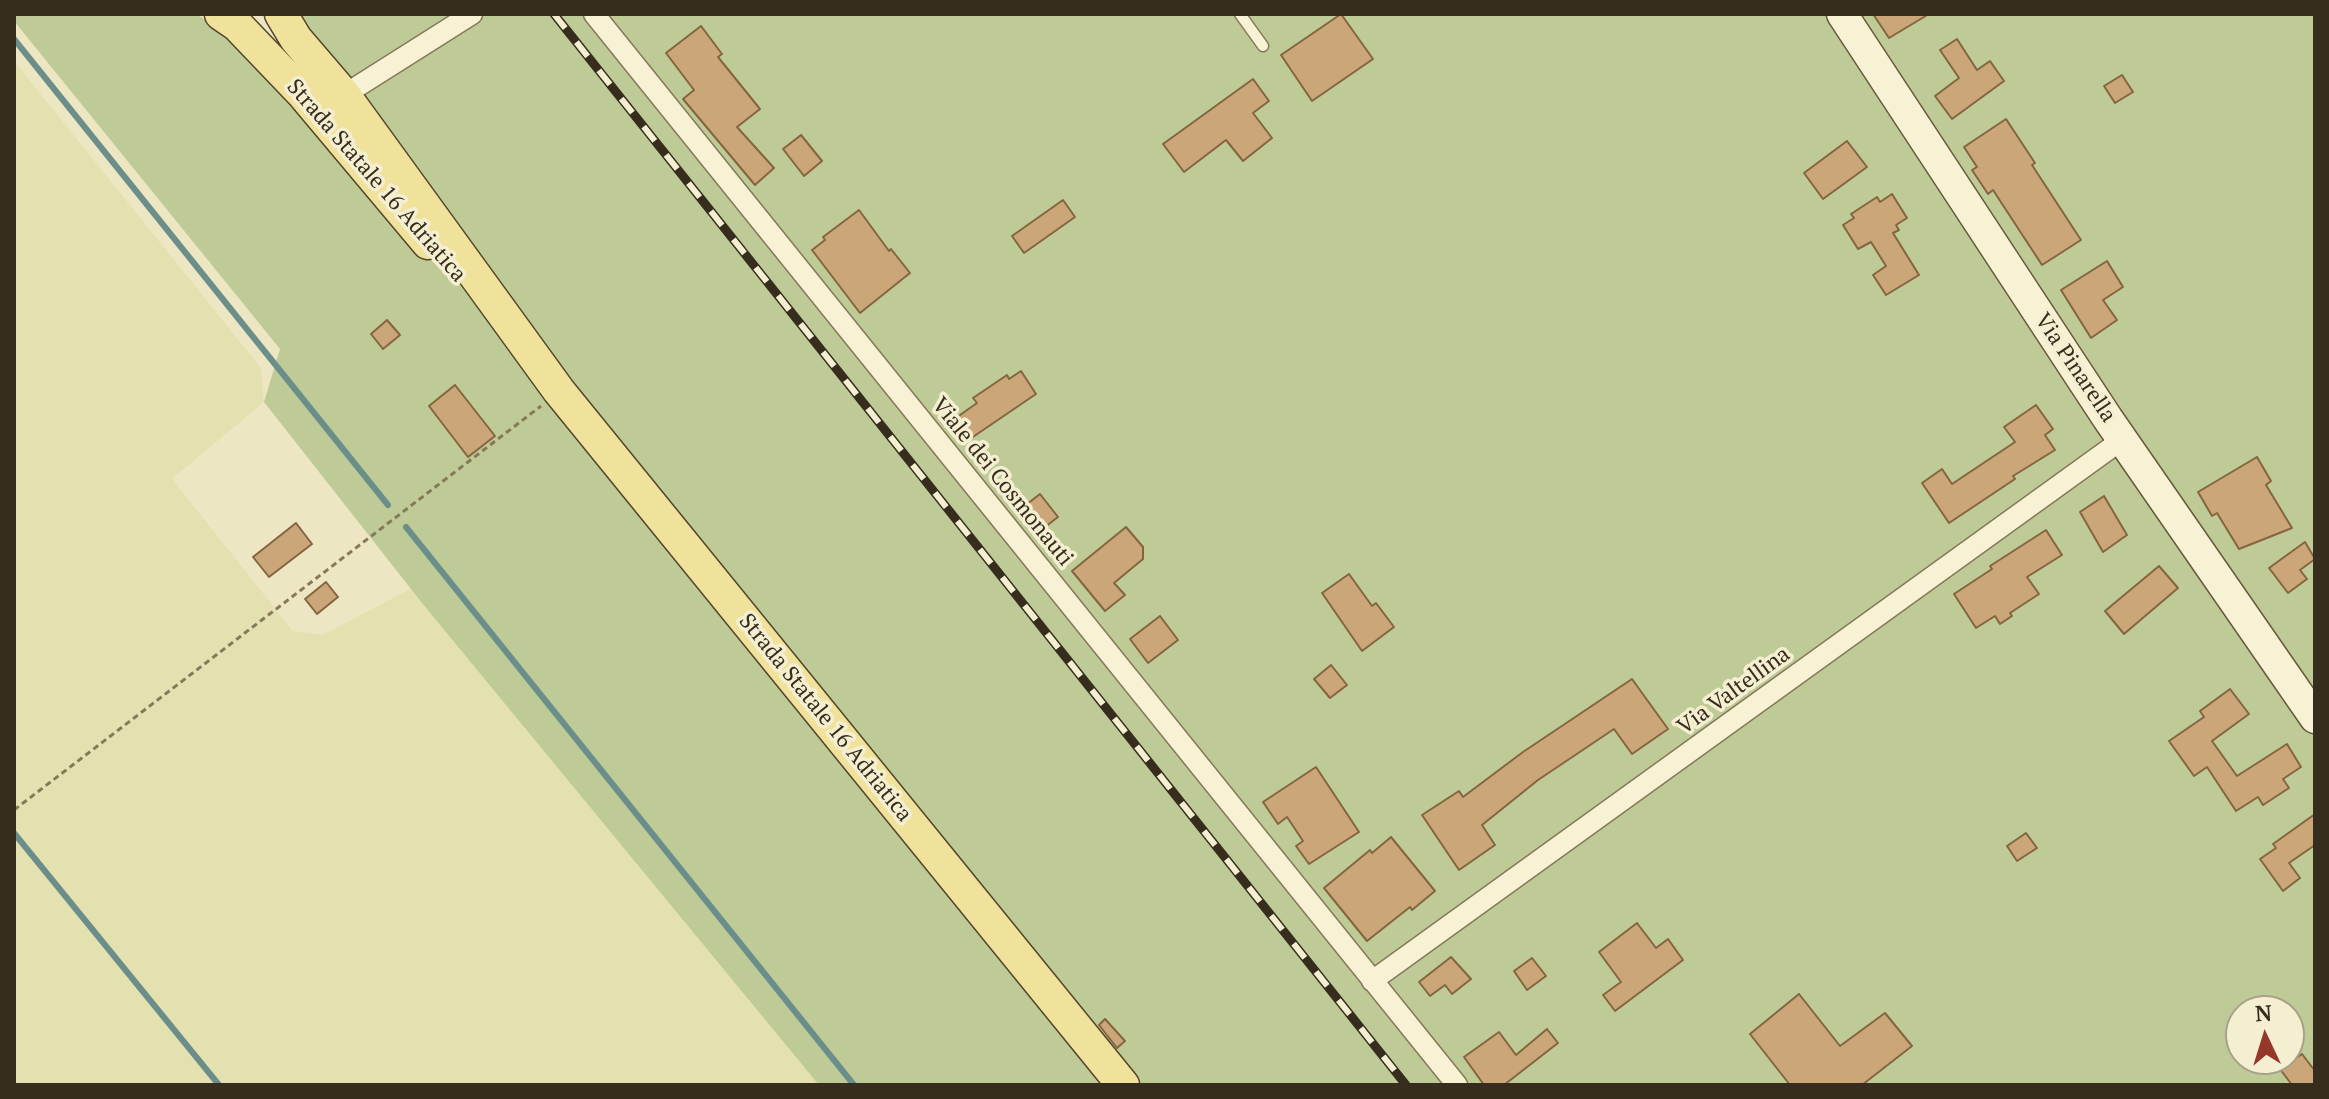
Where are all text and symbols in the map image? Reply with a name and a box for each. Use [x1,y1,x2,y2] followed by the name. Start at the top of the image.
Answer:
[281,74,471,288] street label: Strada Statale 16 Adriatica
[2029,308,2121,428] street label: Via Pinarella
[926,392,1078,572] street label: Viale dei Cosmonauti
[733,609,917,827] street label: Strada Statale 16 Adriatica
[1673,641,1795,741] street label: Via Valtellina
[2225,995,2305,1075] north arrow
[2254,998,2273,1028] text: N

